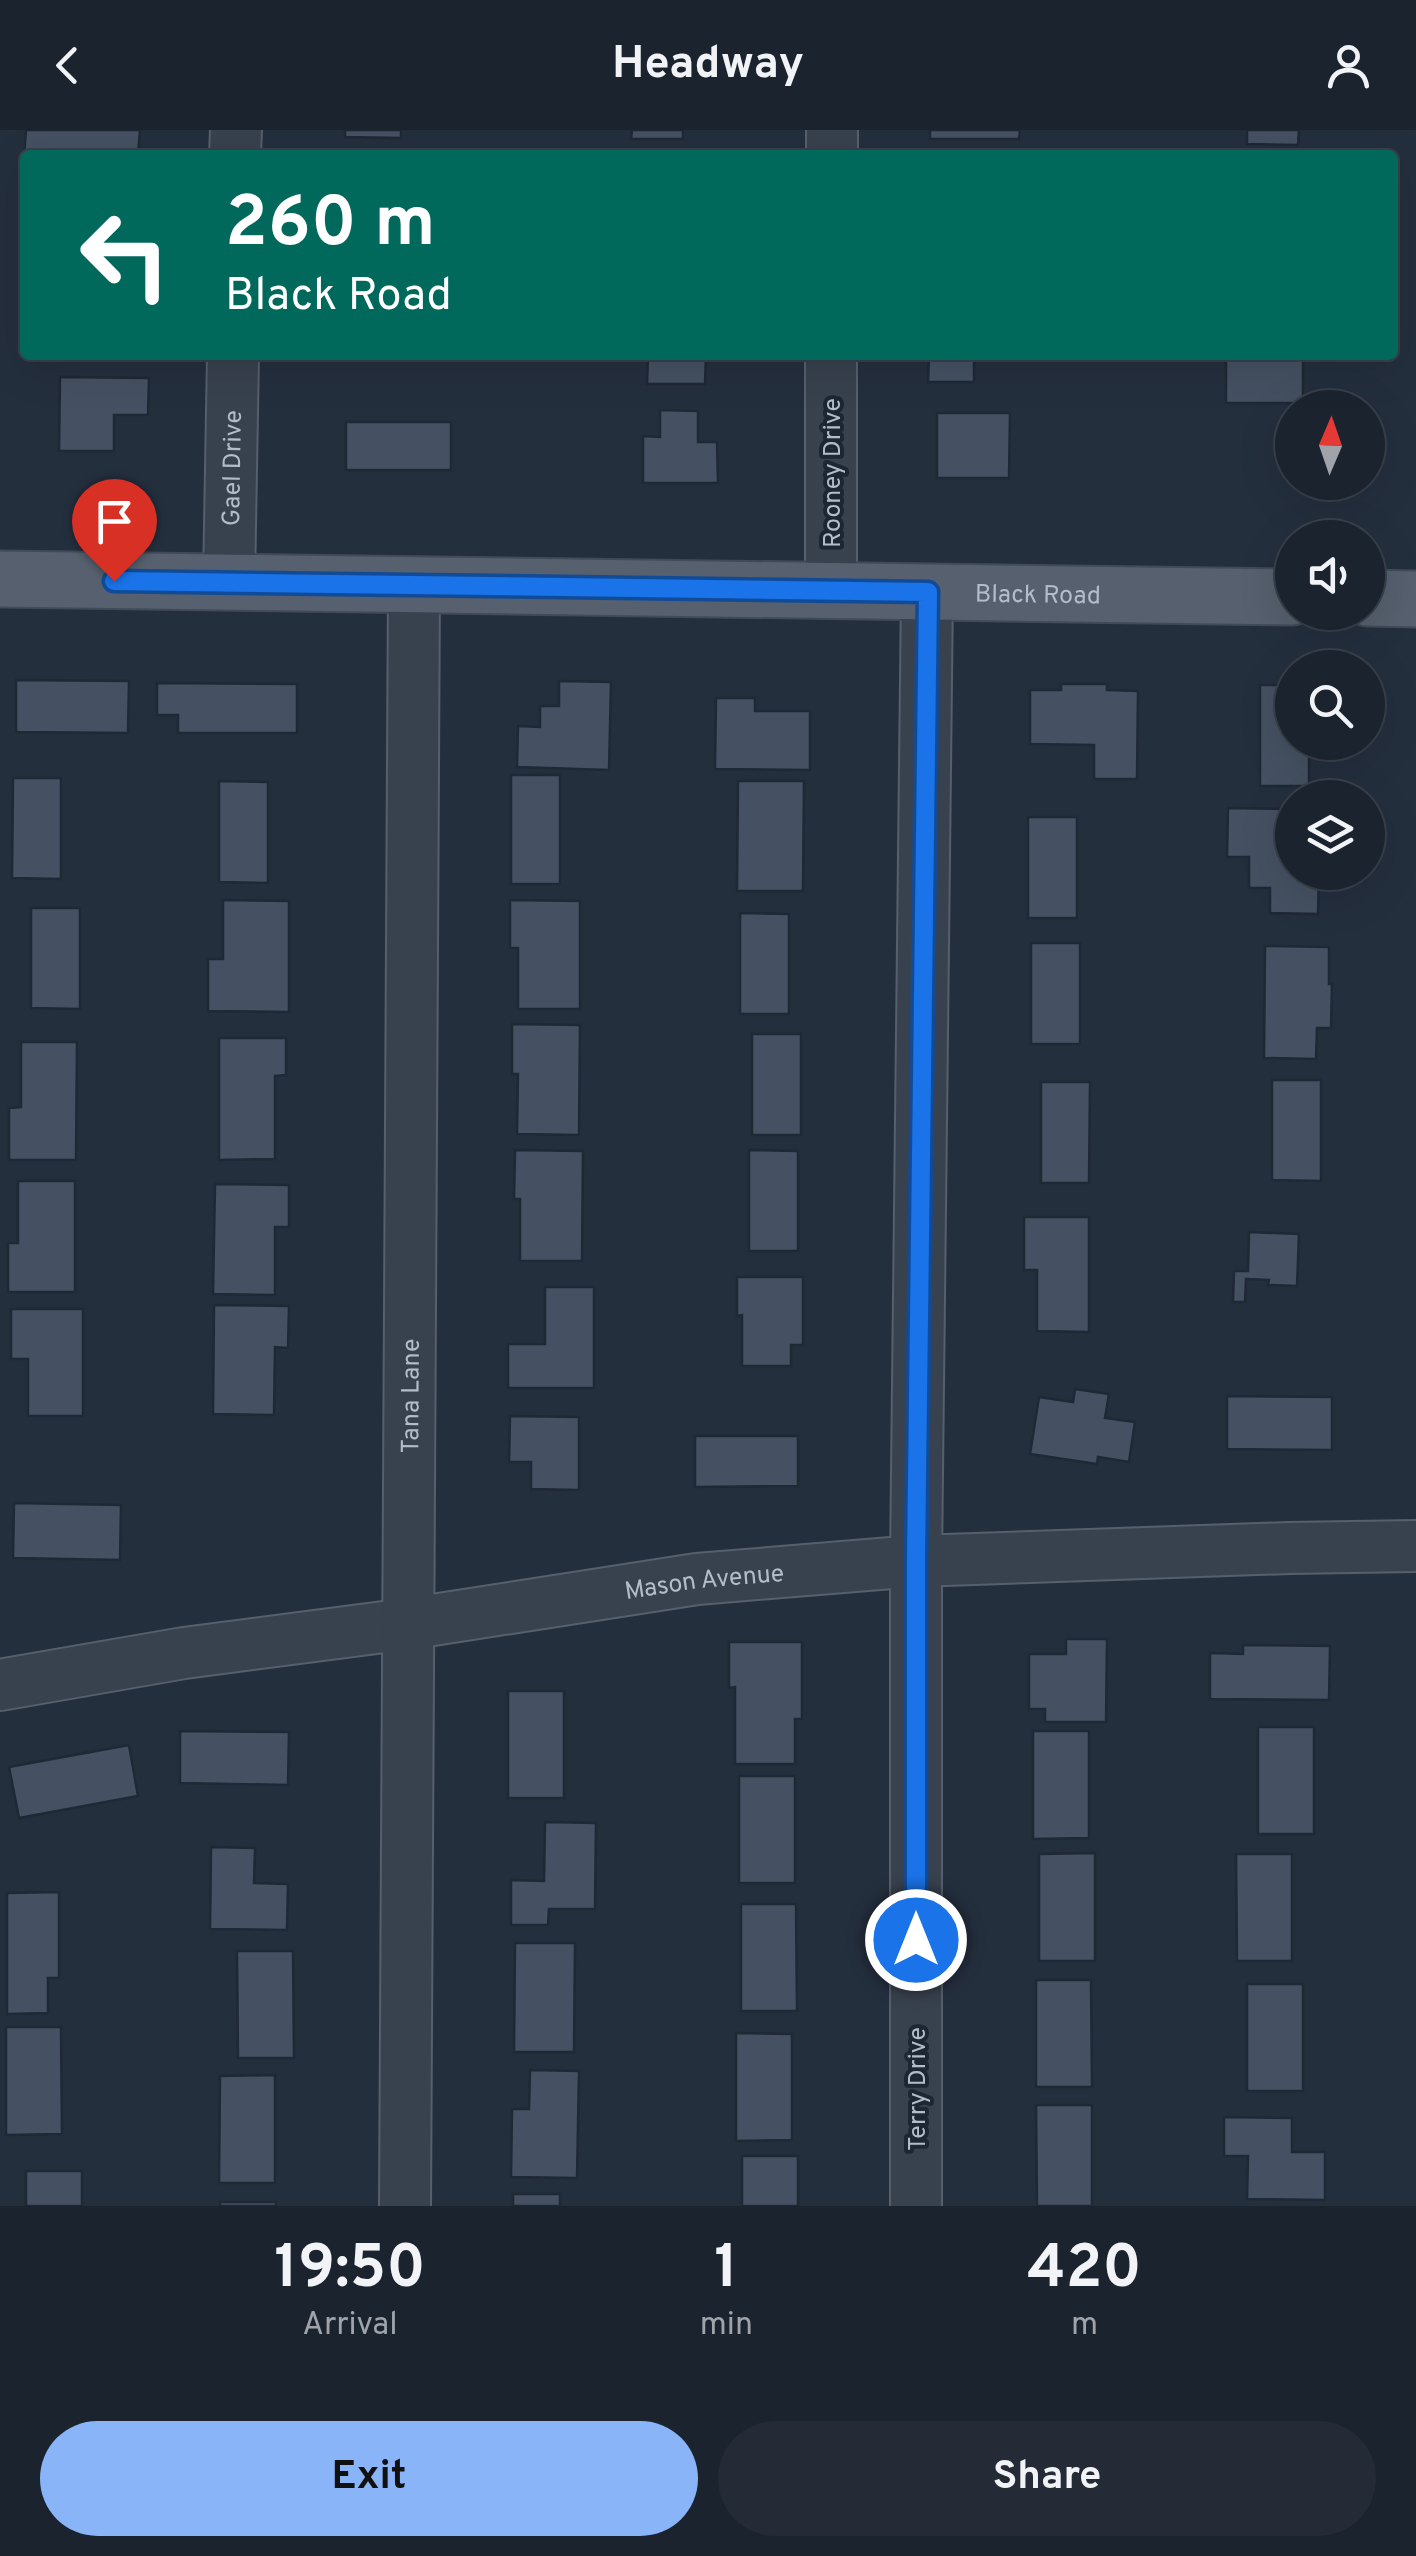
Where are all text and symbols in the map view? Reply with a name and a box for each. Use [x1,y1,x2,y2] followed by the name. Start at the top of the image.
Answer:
[612,37,804,94] text: Headway
[40,38,95,93] icon: back
[1321,38,1376,93] icon: person
[225,182,436,271] text: 260 m
[60,190,190,320] icon: left
[225,269,452,326] text: Black Road
[1275,390,1385,500] north arrow
[1275,390,1385,890] map controls
[818,398,850,548] street label: Rooney Drive
[217,410,251,526] street label: Gael Drive
[72,479,157,582] pin
[87,494,142,549] icon: arrive
[1275,520,1385,630] button: sound
[975,580,1101,613] street label: Black Road
[1275,650,1385,760] button: search
[1275,780,1385,890] button: layers
[396,1338,429,1454] street label: Tana Lane
[623,1559,785,1609] street label: Mason Avenue
[864,1888,968,1992] position arrow
[903,2027,935,2151] street label: Terry Drive
[274,2233,426,2309] text: 19:50
[714,2233,738,2309] text: 1
[1027,2233,1142,2309] text: 420
[302,2306,398,2346] text: Arrival
[700,2306,753,2346] text: min
[1071,2306,1098,2346] text: m
[40,2421,698,2536] button: Exit
[718,2421,1376,2536] button: Share

